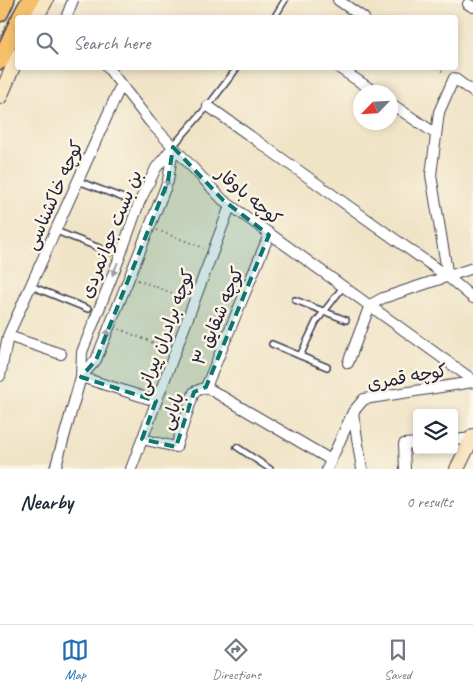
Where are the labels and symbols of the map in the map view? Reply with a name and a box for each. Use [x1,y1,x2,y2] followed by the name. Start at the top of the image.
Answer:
[353,85,398,130] north arrow
[20,137,89,254] street label: کوچه خاکشناسی
[210,161,286,231] street label: کوچه باوقار
[75,167,147,301] street label: بن بست جوانمردی
[162,177,170,192] one-way arrow
[110,262,118,276] one-way arrow
[187,263,250,369] street label: کوچه شقایق ۳
[131,265,200,399] street label: کوچه برادران پیرانی
[102,328,110,343] one-way arrow
[365,359,449,396] street label: کوچه قمری
[155,389,189,433] street label: بابایی

